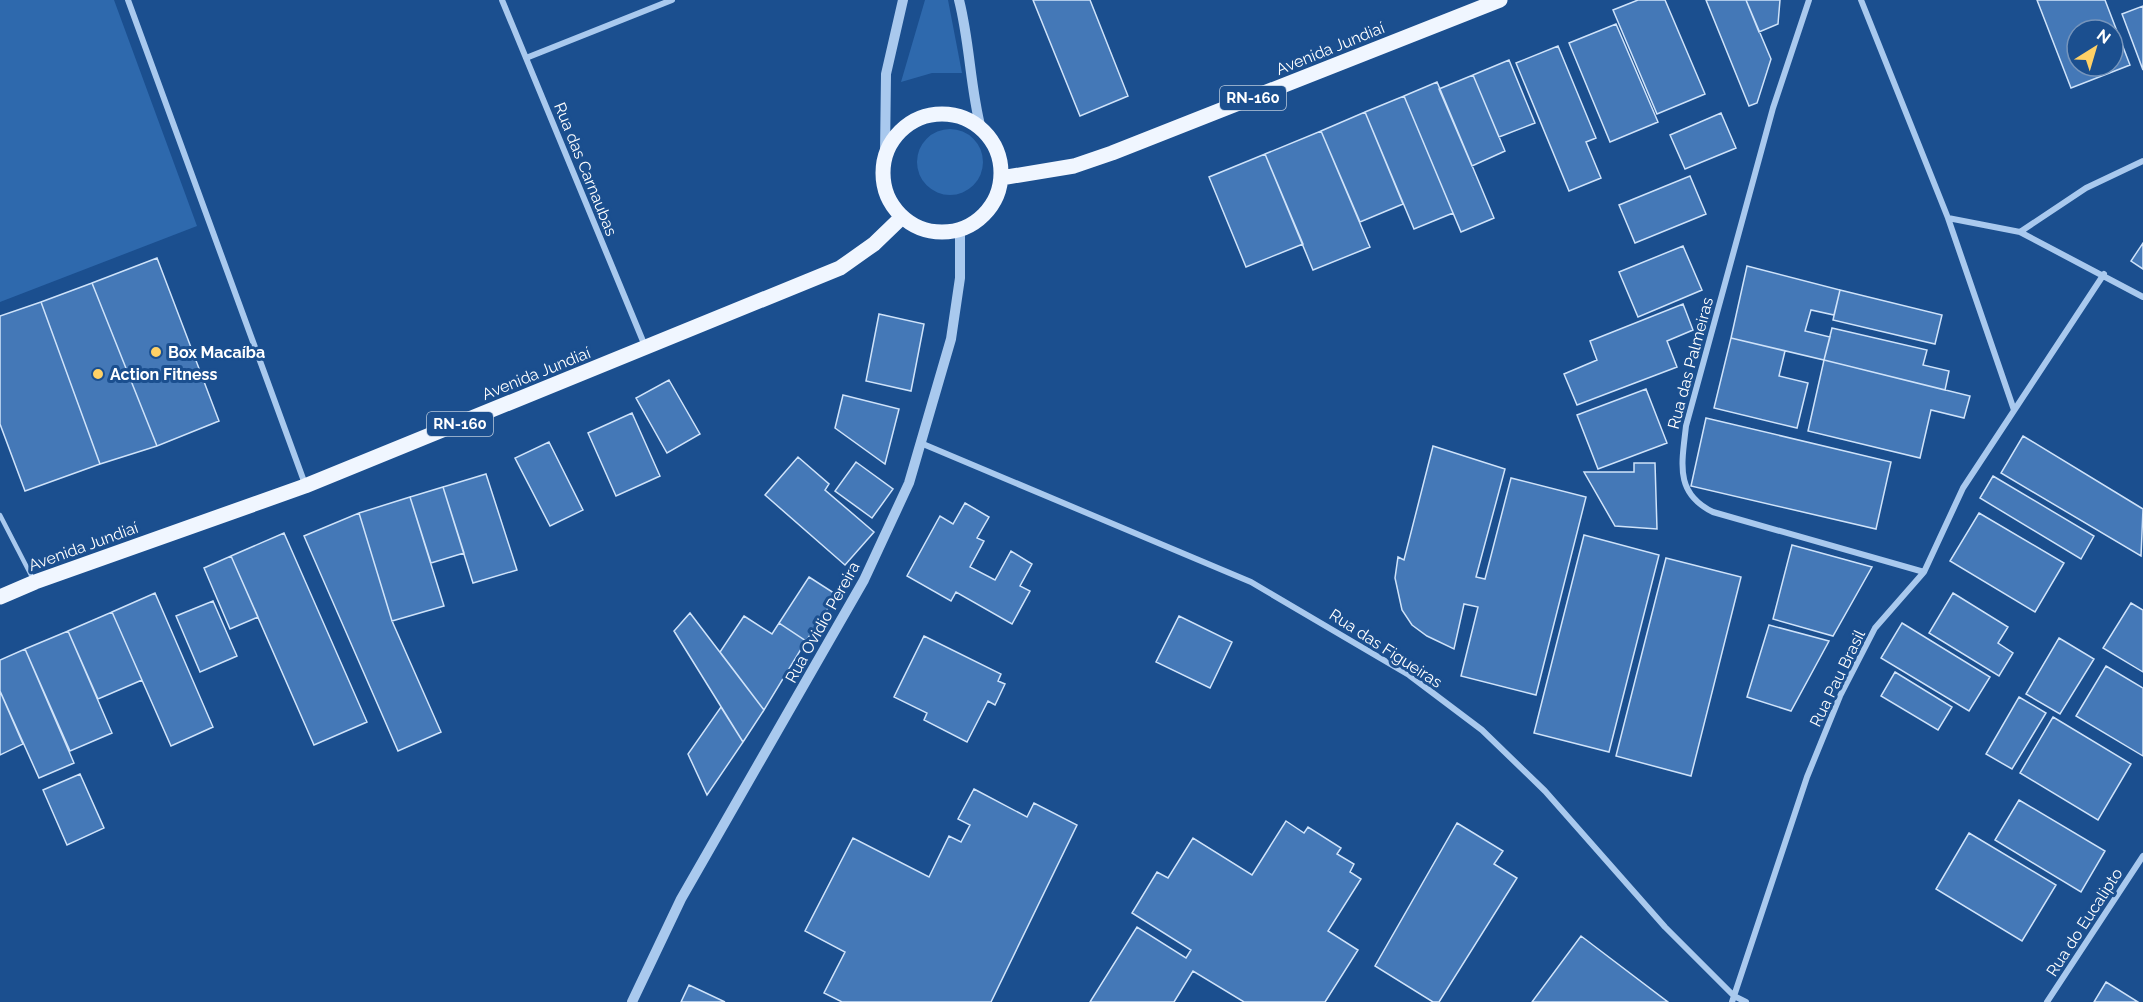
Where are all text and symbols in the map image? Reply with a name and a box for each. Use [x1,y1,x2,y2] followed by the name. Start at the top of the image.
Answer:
[1273,18,1388,79] street label: Avenida Jundiaí
[2065,18,2125,78] north arrow
[2093,25,2114,48] text: N
[1220,86,1286,110] road number: RN-160
[550,100,621,239] street label: Rua das Carnaubas
[1664,295,1717,431] street label: Rua das Palmeiras
[168,343,265,362] place label: Box Macaíba
[479,343,594,404] street label: Avenida Jundiaí
[149,345,163,359] marker: Box Macaíba
[110,365,218,384] place label: Action Fitness
[91,367,105,381] marker: Action Fitness
[427,412,493,436] road number: RN-160
[26,518,141,575] street label: Avenida Jundiaí
[781,558,864,686] street label: Rua Ovidio Pereira
[1326,605,1446,692] street label: Rua das Figueiras
[1806,626,1869,730] street label: Rua Pau Brasil
[2042,865,2126,980] street label: Rua do Eucalipto

